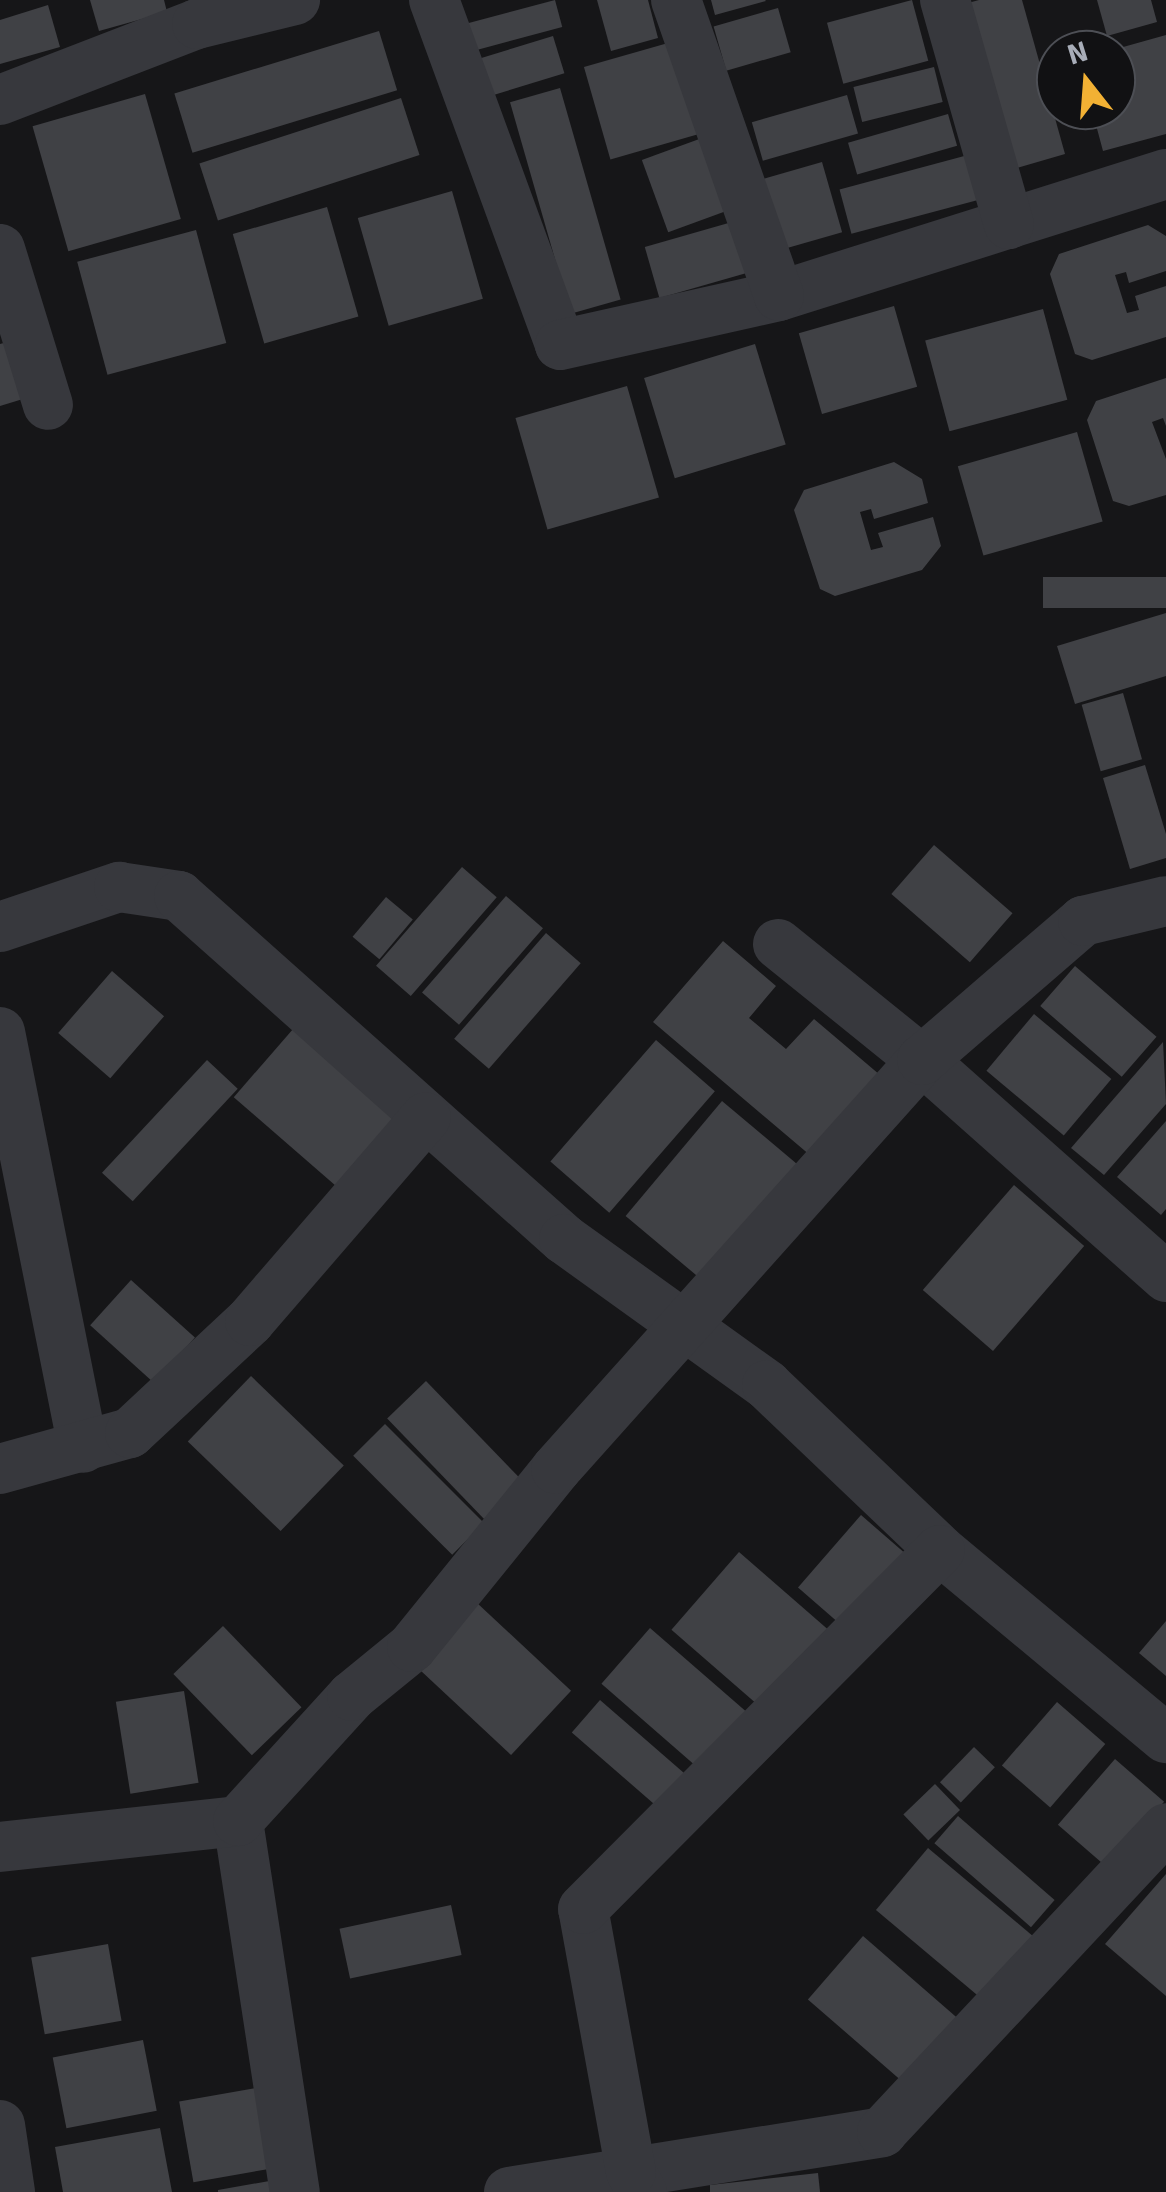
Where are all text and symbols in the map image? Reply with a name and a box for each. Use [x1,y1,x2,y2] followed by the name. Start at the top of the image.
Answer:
[1036,30,1136,130] north arrow
[1064,34,1092,72] text: N

